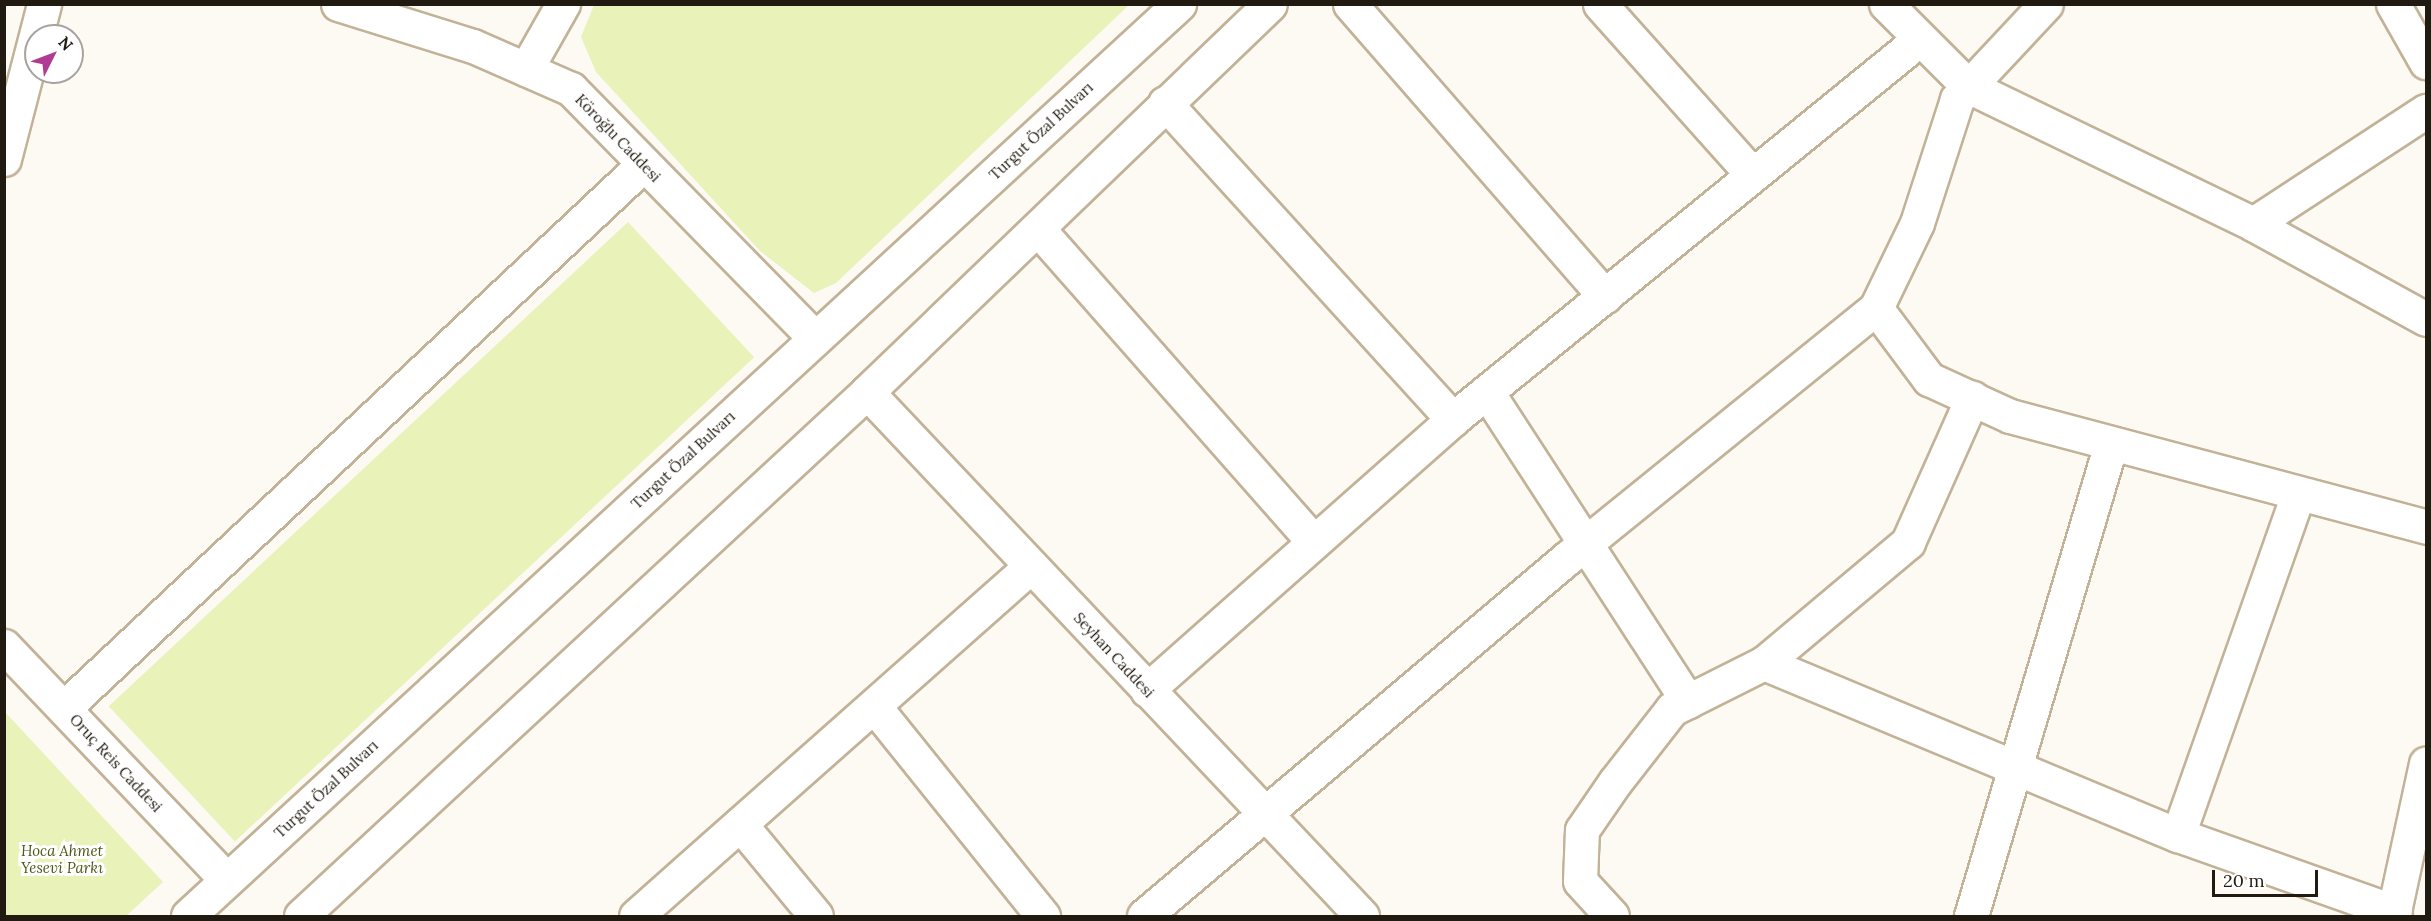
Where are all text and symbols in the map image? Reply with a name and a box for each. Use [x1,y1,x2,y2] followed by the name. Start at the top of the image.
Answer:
[24,24,84,84] north arrow
[54,32,77,55] text: N
[985,78,1097,184] street label: Turgut Özal Bulvarı
[572,90,664,186] street label: Köroğlu Caddesi
[627,407,739,513] street label: Turgut Özal Bulvarı
[1070,609,1158,701] street label: Seyhan Caddesi
[66,710,166,816] street label: Oruç Reis Caddesi
[270,736,382,842] street label: Turgut Özal Bulvarı
[21,841,103,876] park label: Hoca Ahmet Yesevi Parkı
[2215,858,2322,896] scale bar
[2223,869,2265,892] text: 20 m

